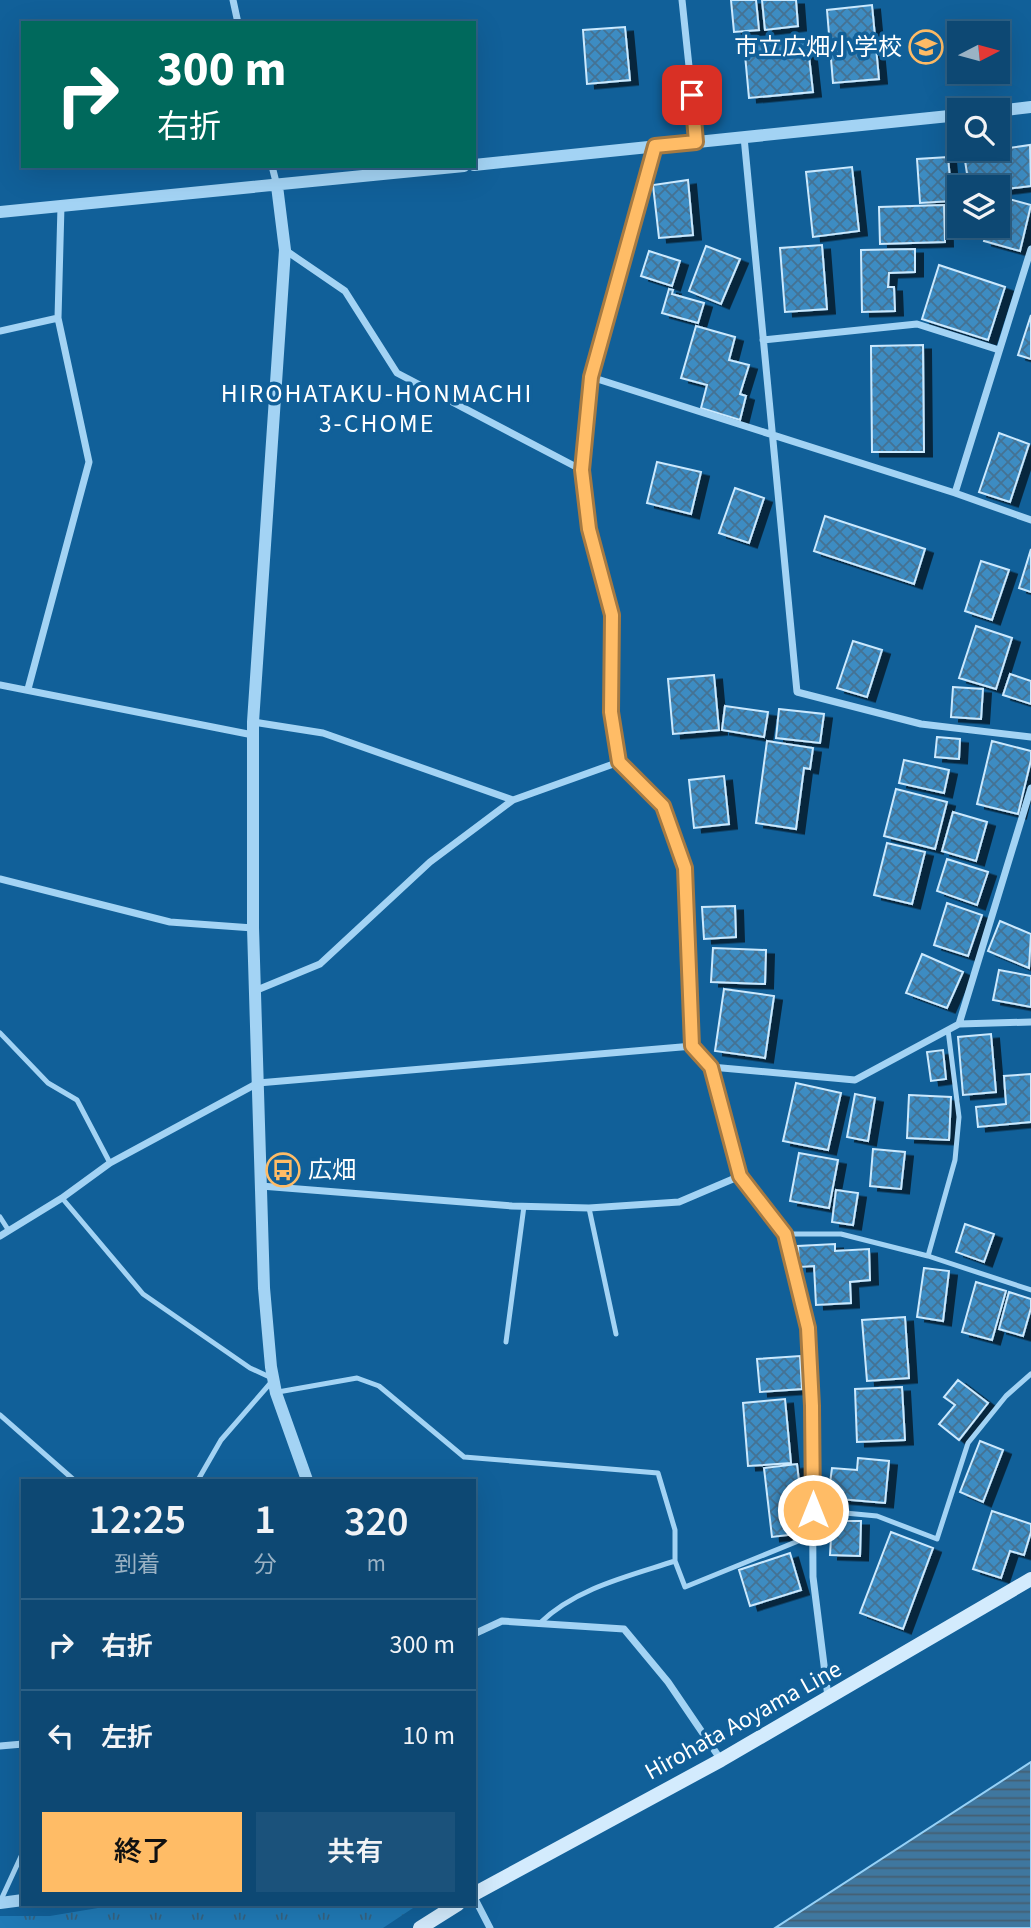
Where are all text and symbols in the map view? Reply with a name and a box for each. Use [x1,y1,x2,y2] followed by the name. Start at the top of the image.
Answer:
[947,21,1010,84] north arrow
[947,21,1010,238] map controls
[907,28,945,66] school or university icon: 市立広畑小学校
[734,30,902,65] place label: 市立広畑小学校
[157,35,286,105] text: 300 m
[42,49,133,140] icon: right
[662,65,722,125] pin
[673,76,711,114] icon: arrive
[947,98,1010,161] button: search
[157,104,221,150] text: 右折
[947,175,1010,238] button: layers
[221,375,533,442] district label: HIROHATAKU-HONMACHI 3-CHOME
[264,1151,302,1189] bus stop icon: 広畑
[308,1153,356,1188] place label: 広畑
[776,1473,850,1547] position arrow
[88,1490,186,1550] text: 12:25
[254,1490,276,1550] text: 1
[344,1492,409,1552] text: 320
[367,1547,386,1580] text: m
[114,1548,160,1581] text: 到着
[254,1548,277,1581] text: 分
[42,1626,80,1664] icon: right
[389,1626,455,1663] text: 300 m
[101,1628,153,1665] text: 右折
[638,1652,848,1789] street label: Hirohata Aoyama Line
[42,1717,80,1755] icon: left
[402,1717,455,1754] text: 10 m
[101,1719,153,1756] text: 左折
[42,1812,242,1892] button: 終了
[256,1812,455,1892] button: 共有

